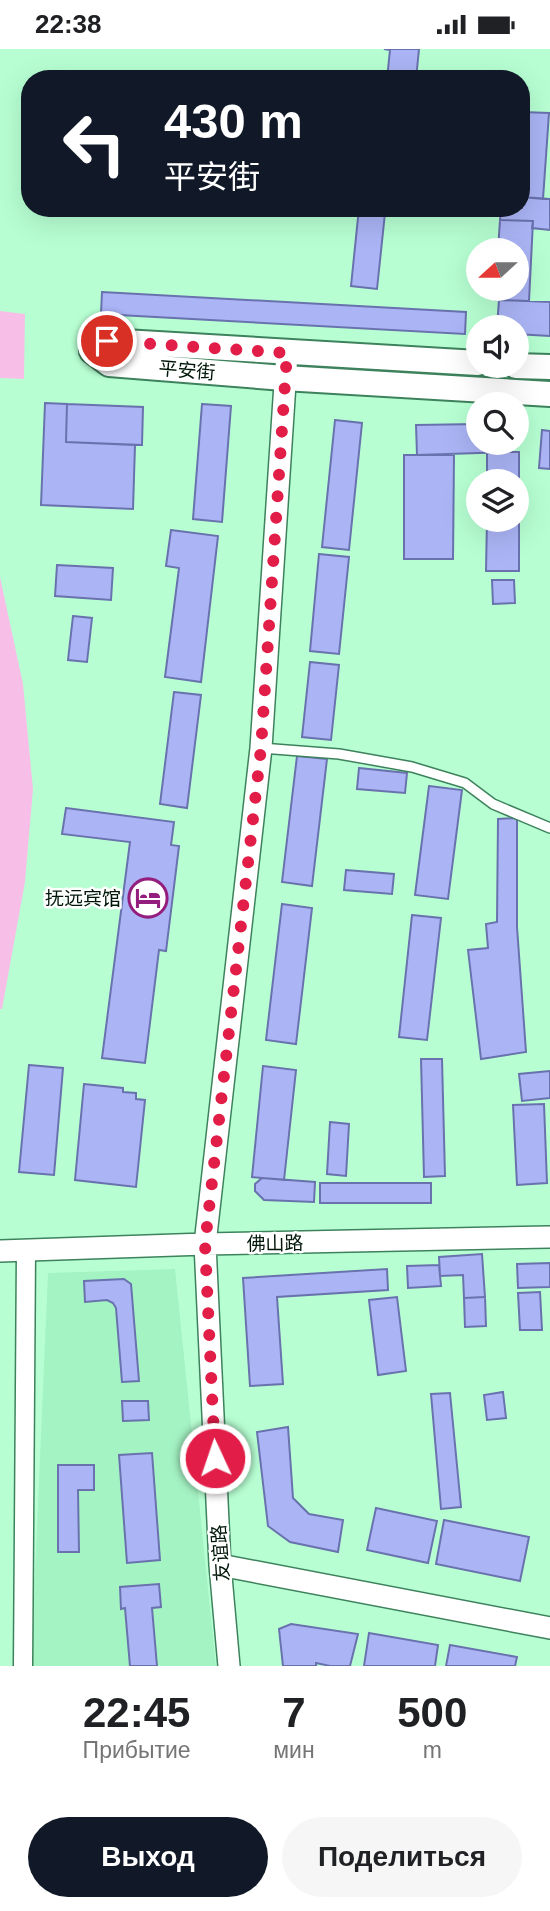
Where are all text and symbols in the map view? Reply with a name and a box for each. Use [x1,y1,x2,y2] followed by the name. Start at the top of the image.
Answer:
[35,9,102,39] text: 22:38
[164,94,303,148] text: 430 m
[49,98,140,189] icon: left
[164,159,260,195] text: 平安街
[466,238,528,301] north arrow
[466,238,529,532] map controls
[77,311,137,371] pin
[466,315,529,378] button: sound
[88,322,126,360] icon: arrive
[158,358,216,383] street label: 平安街
[466,392,529,455] button: search
[466,469,529,532] button: layers
[127,877,169,919] hotel icon: 抚远宾馆
[45,888,121,909] place label: 抚远宾馆
[246,1233,304,1254] street label: 佛山路
[178,1421,252,1495] position arrow
[208,1524,233,1582] street label: 友谊路
[83,1689,190,1736] text: 22:45
[282,1689,306,1736] text: 7
[397,1689,467,1736] text: 500
[83,1737,191,1763] text: Прибытие
[273,1737,315,1763] text: мин
[423,1737,442,1763] text: m
[28,1817,268,1897] button: Выход
[282,1817,522,1897] button: Поделиться

